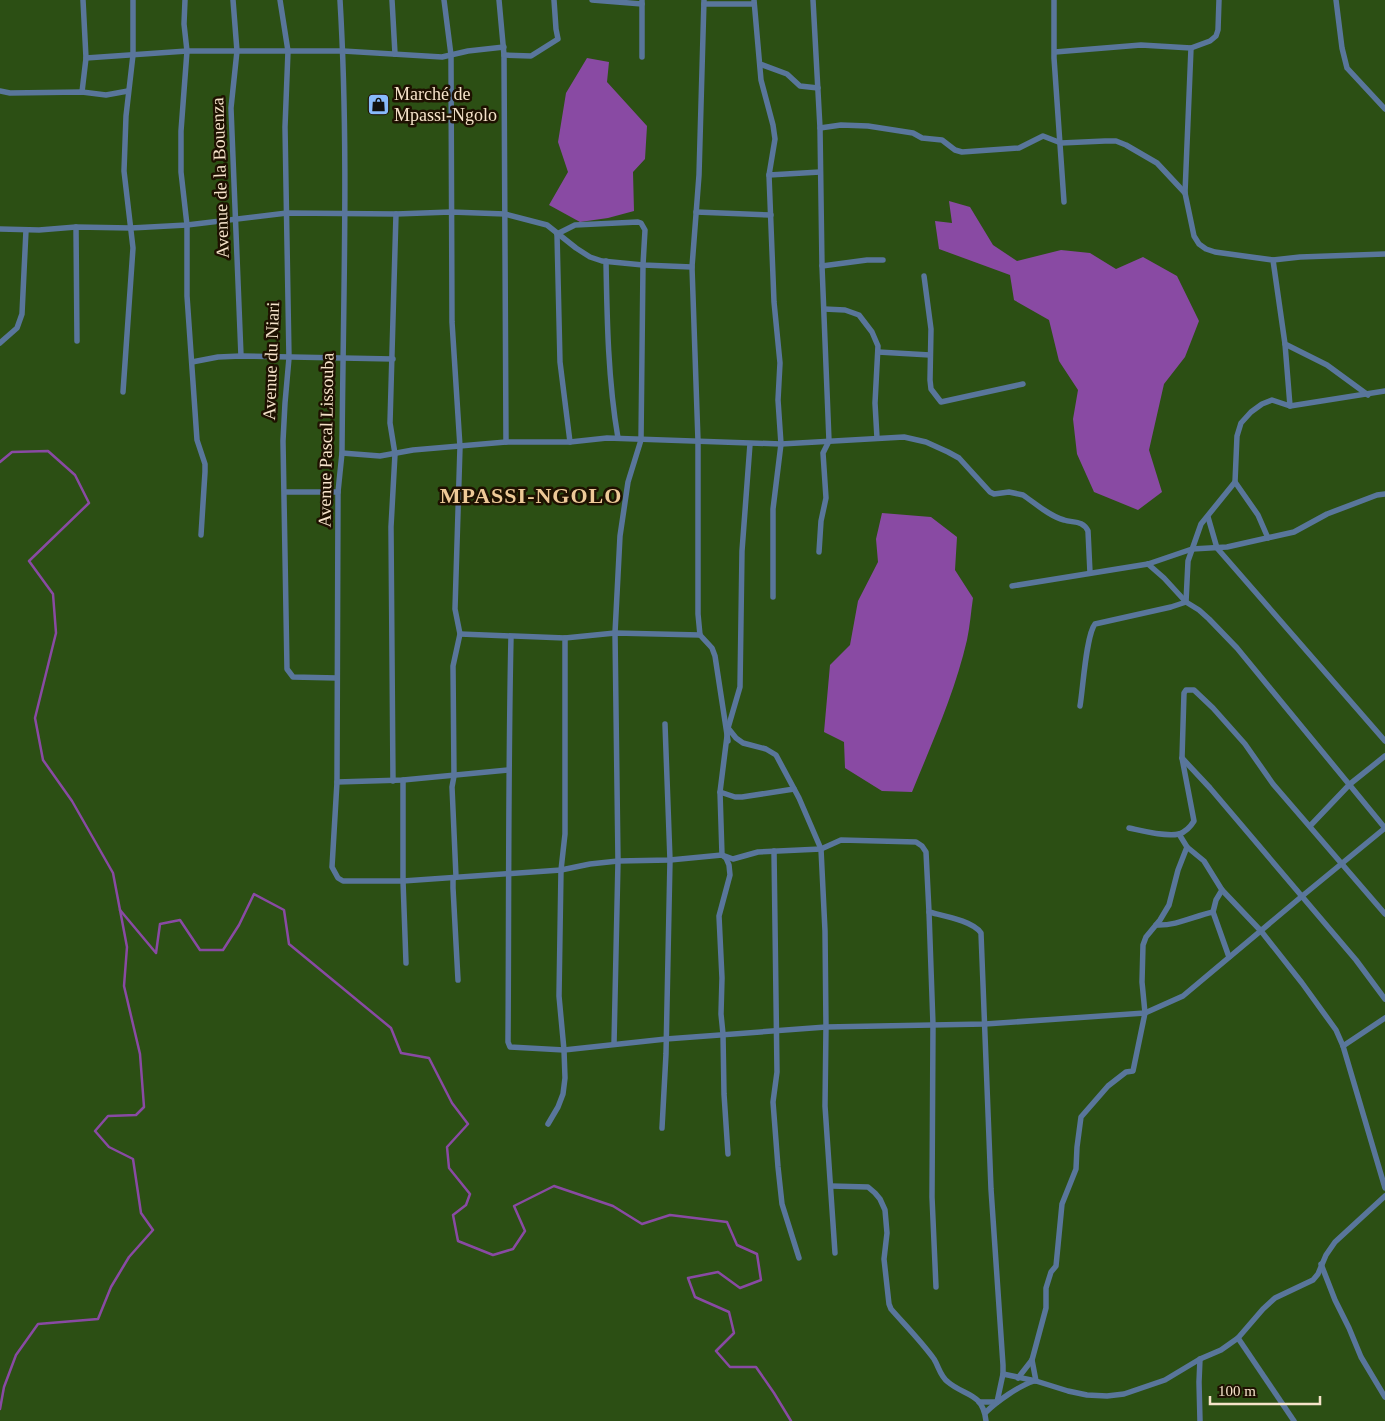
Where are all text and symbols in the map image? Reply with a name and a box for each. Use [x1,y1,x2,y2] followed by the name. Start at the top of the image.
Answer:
[394,84,497,125] place label: Marché de Mpassi-Ngolo
[366,92,390,116] shop icon: Marché de Mpassi-Ngolo
[207,97,233,259] street label: Avenue de la Bouenza
[259,301,283,421] street label: Avenue du Niari
[314,353,338,527] street label: Avenue Pascal Lissouba
[440,483,622,508] district label: MPASSI-NGOLO
[1210,1374,1320,1406] scale bar
[1218,1383,1256,1399] text: 100 m

